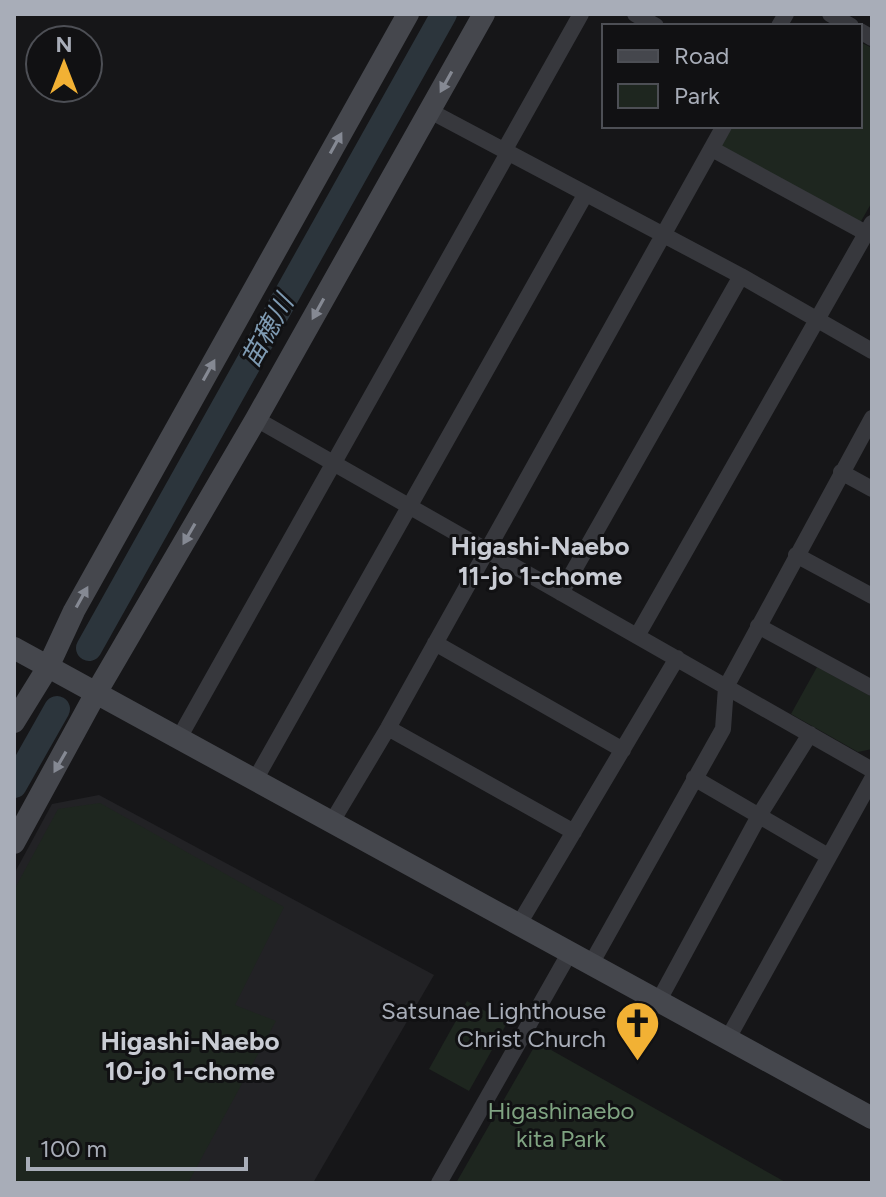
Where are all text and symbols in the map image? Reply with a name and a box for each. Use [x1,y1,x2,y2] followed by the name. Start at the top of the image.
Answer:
[24,24,104,104] north arrow
[602,24,862,128] legend
[55,31,73,58] text: N
[674,41,729,70] text: Road
[439,71,453,93] one-way arrow
[674,81,720,110] text: Park
[329,132,343,154] one-way arrow
[234,287,301,373] water label: 苗穂川
[311,297,325,320] one-way arrow
[202,359,216,381] one-way arrow
[182,523,196,545] one-way arrow
[450,530,630,592] district label: Higashi-Naebo 11-jo 1-chome
[75,586,89,608] one-way arrow
[53,751,67,773] one-way arrow
[381,996,606,1053] place label: Satsunae Lighthouse Christ Church
[613,1000,661,1063] church icon: Satsunae Lighthouse Christ Church
[100,1025,280,1087] district label: Higashi-Naebo 10-jo 1-chome
[488,1096,634,1153] park label: Higashinaebo kita Park
[28,1121,246,1171] scale bar
[40,1134,107,1163] text: 100 m

